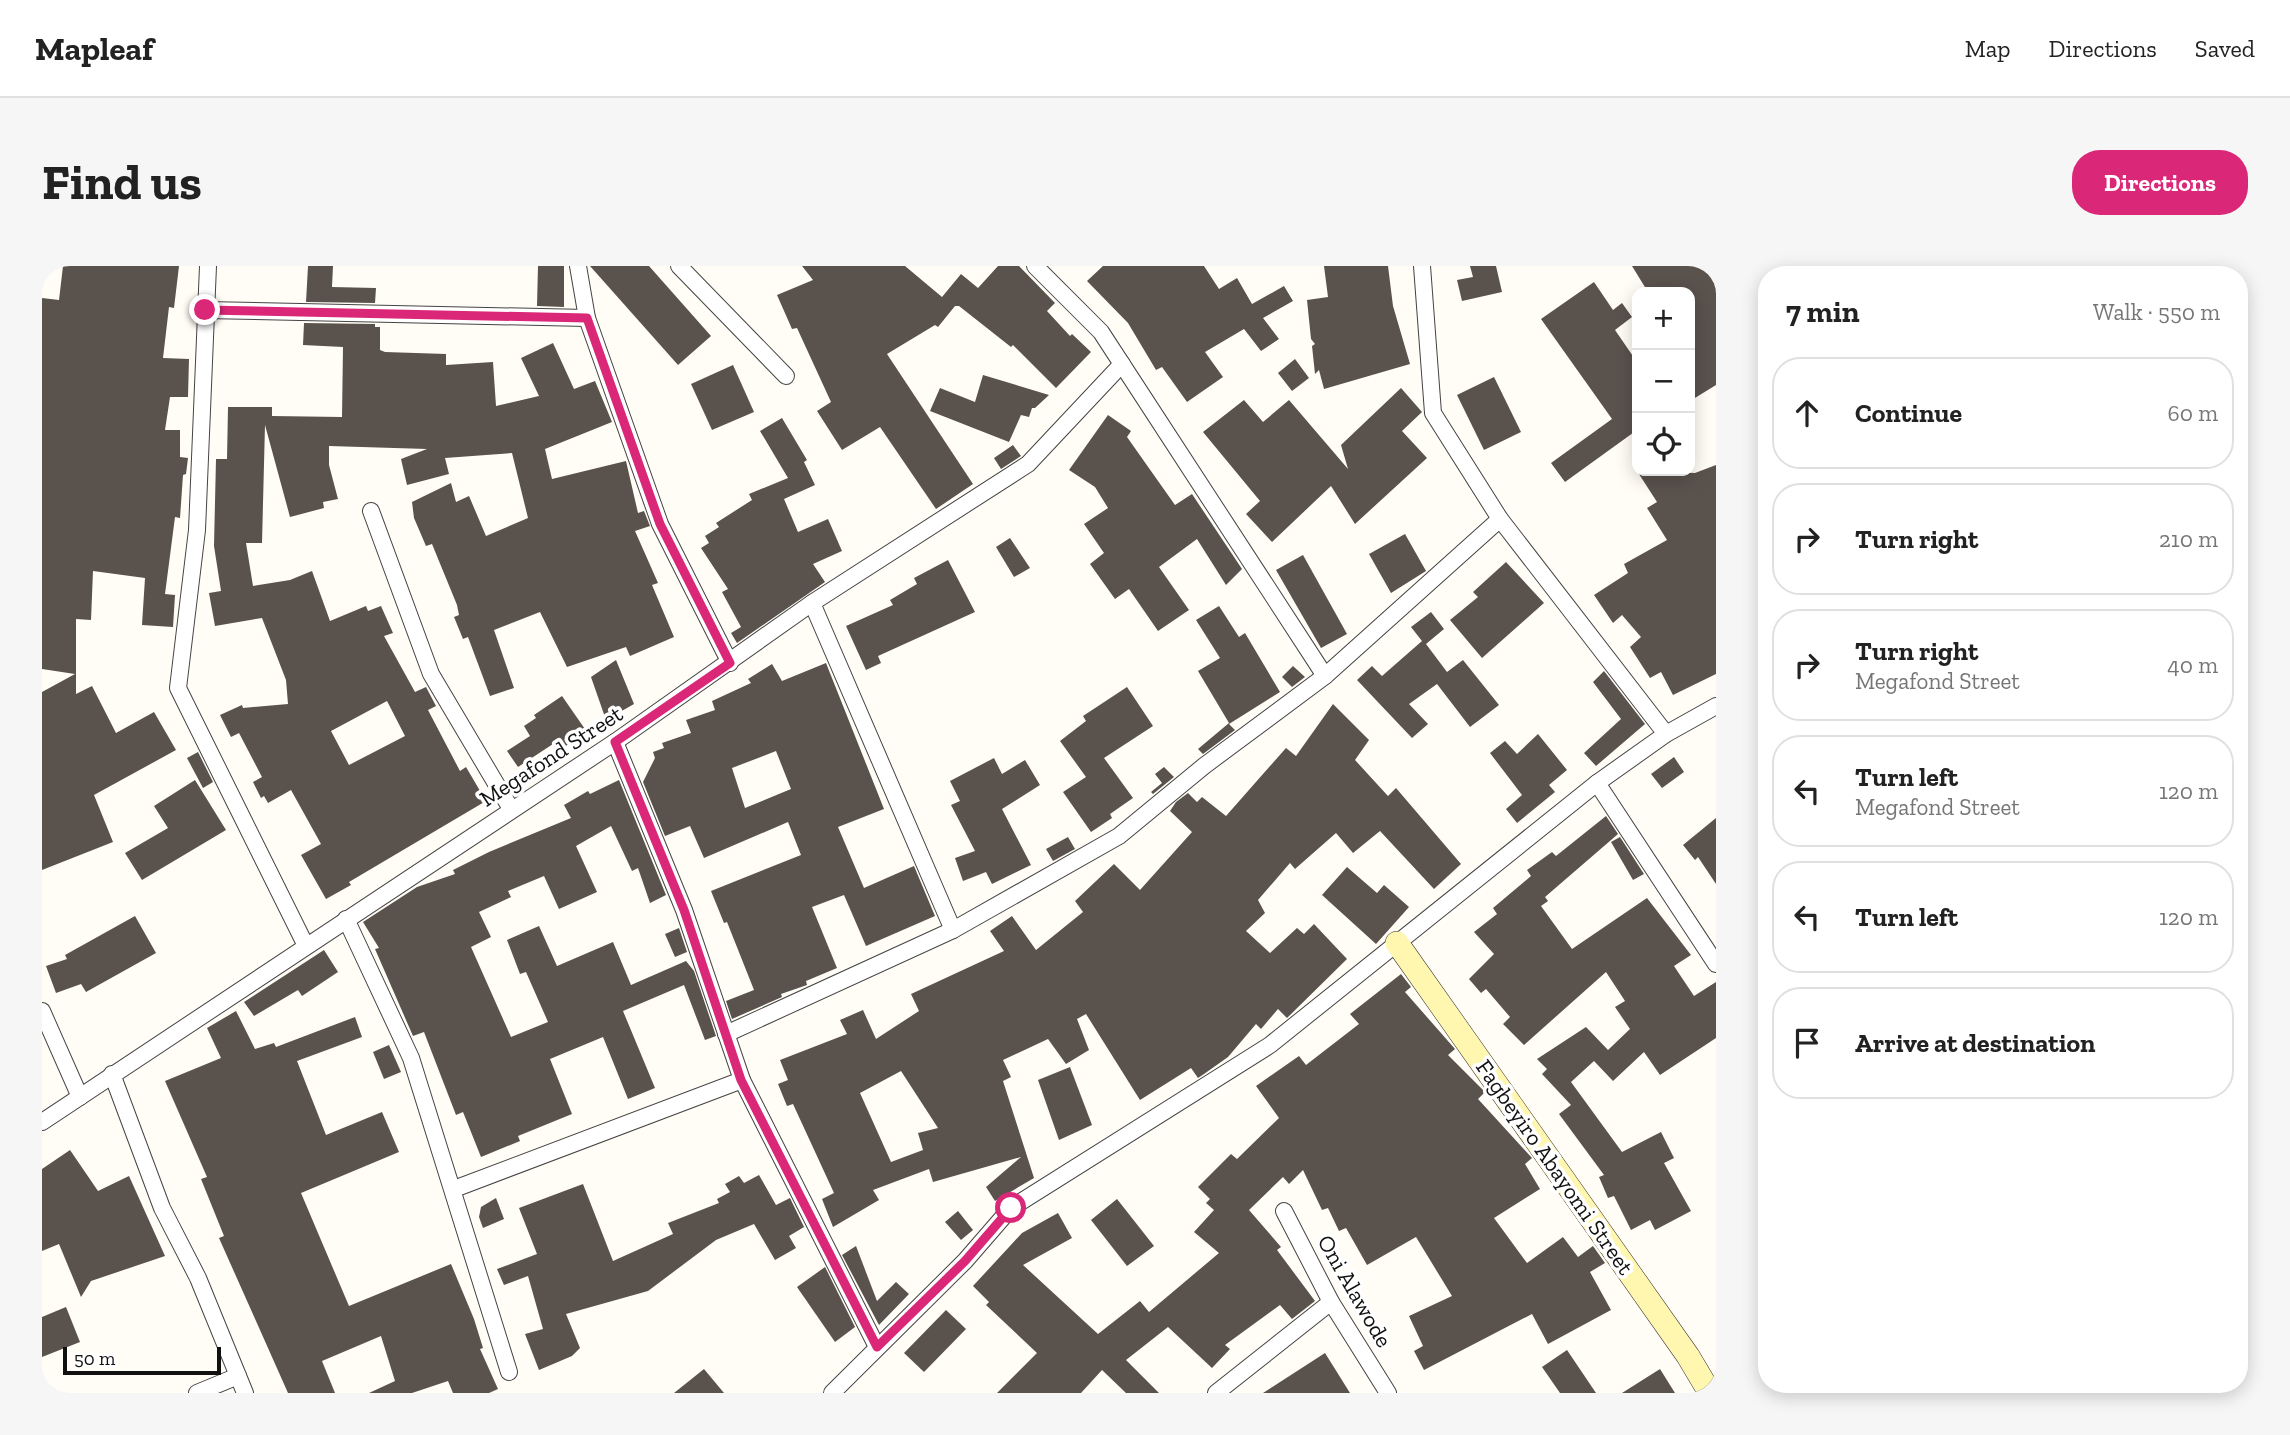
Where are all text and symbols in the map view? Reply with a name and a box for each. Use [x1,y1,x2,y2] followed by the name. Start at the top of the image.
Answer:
[35,29,153,68] text: Mapleaf
[1965,34,2011,63] text: Map
[2049,34,2157,63] text: Directions
[2195,34,2255,63] text: Saved
[2072,150,2248,215] button: Directions
[42,153,202,212] text: Find us
[1632,287,1695,476] map controls
[1632,287,1695,350] button: +
[189,294,220,325] route end
[1786,294,1860,330] text: 7 min
[2093,298,2220,326] text: Walk · 550 m
[1632,350,1695,413] button: −
[1788,394,1826,432] icon: ahead
[1855,397,1962,429] text: Continue
[2167,399,2218,427] text: 60 m
[1632,413,1695,476] button: locate
[1788,520,1826,558] icon: right
[1855,523,1978,555] text: Turn right
[2159,525,2218,553] text: 210 m
[1855,635,1978,667] text: Turn right
[1788,646,1826,684] icon: right
[2167,651,2218,679] text: 40 m
[1855,667,2020,695] text: Megafond Street
[474,699,628,813] street label: Megafond Street
[1855,761,1958,793] text: Turn left
[1788,772,1826,810] icon: left
[2159,777,2218,805] text: 120 m
[1855,793,2020,821] text: Megafond Street
[1788,898,1826,936] icon: left
[1855,901,1958,933] text: Turn left
[2159,903,2218,931] text: 120 m
[1788,1024,1826,1062] icon: arrive
[1855,1027,2095,1059] text: Arrive at destination
[1470,1054,1640,1280] street label: Fagbeyiro Abayomi Street
[995,1192,1026,1223] route start
[1312,1230,1398,1352] street label: Oni Alawode
[63,1344,220,1376] scale bar
[74,1347,115,1370] text: 50 m

